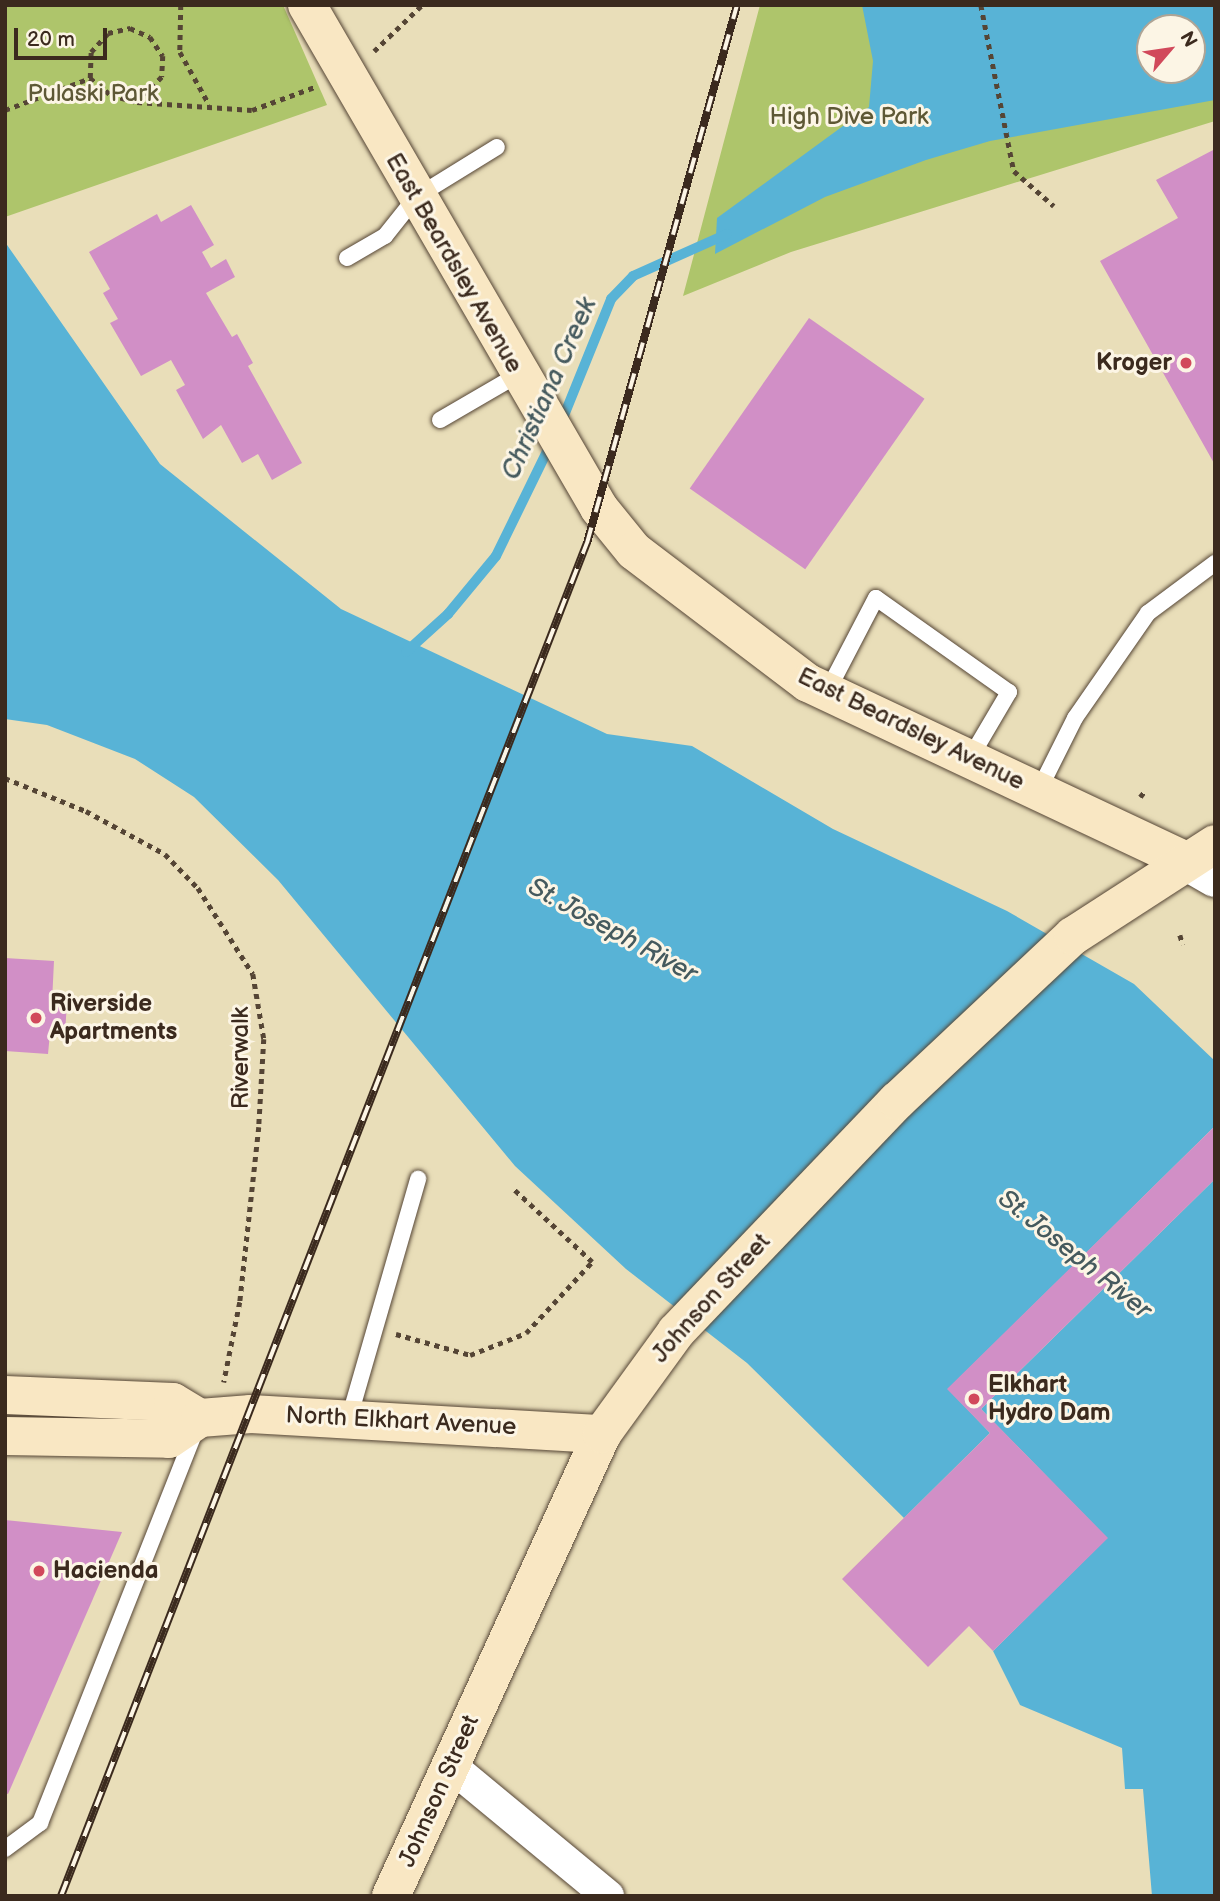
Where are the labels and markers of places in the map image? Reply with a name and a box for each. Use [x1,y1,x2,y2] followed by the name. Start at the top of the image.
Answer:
[1096,349,1172,377] place label: Kroger
[1178,355,1194,371] marker: Kroger
[50,990,177,1046] place label: Riverside Apartments
[28,1010,44,1026] marker: Riverside Apartments
[988,1371,1111,1427] place label: Elkhart Hydro Dam
[966,1391,982,1407] marker: Elkhart Hydro Dam
[53,1557,159,1585] place label: Hacienda
[31,1563,47,1579] marker: Hacienda

